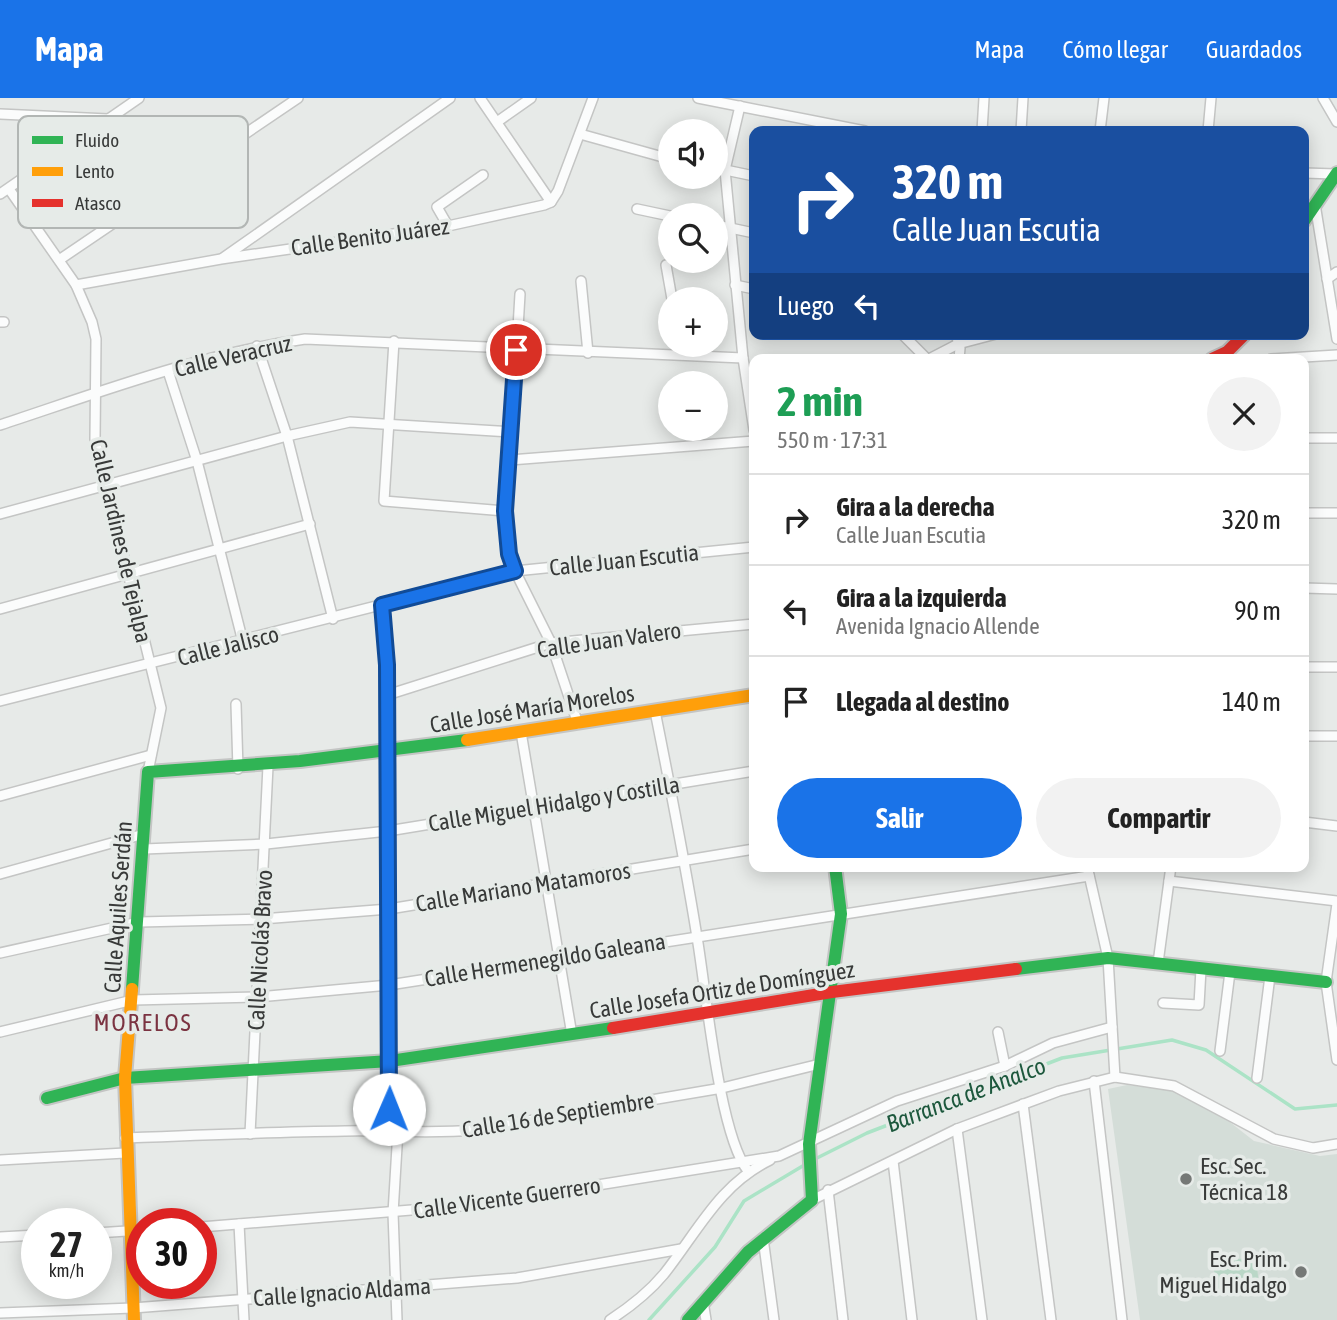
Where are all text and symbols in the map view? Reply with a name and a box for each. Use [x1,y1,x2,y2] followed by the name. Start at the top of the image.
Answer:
[35,30,103,68] text: Mapa
[975,36,1024,63] text: Mapa
[1062,36,1168,63] text: Cómo llegar
[1206,36,1302,63] text: Guardados
[18,116,248,228] legend
[658,119,728,441] map controls
[658,119,728,189] button: sound
[75,129,119,151] text: Fluido
[892,153,1003,209] text: 320 m
[777,154,868,245] icon: right
[75,160,114,182] text: Lento
[75,192,121,214] text: Atasco
[658,203,728,273] button: search
[892,211,1101,248] text: Calle Juan Escutia
[289,213,451,261] street label: Calle Benito Juárez
[658,287,728,357] button: +
[848,287,886,325] icon: left
[777,291,834,321] text: Luego
[486,320,546,380] pin
[172,330,294,382] street label: Calle Veracruz
[497,331,535,369] icon: arrive
[658,371,728,441] button: −
[777,377,863,425] text: 2 min
[1207,377,1281,451] button: close
[777,427,888,453] text: 550 m · 17:31
[85,437,157,645] street label: Calle Jardines de Tejalpa
[836,492,995,522] text: Gira a la derecha
[777,501,815,539] icon: right
[1222,505,1281,535] text: 320 m
[836,522,986,548] text: Calle Juan Escutia
[548,539,700,581] street label: Calle Juan Escutia
[836,583,1007,613] text: Gira a la izquierda
[777,592,815,630] icon: left
[1234,596,1281,626] text: 90 m
[836,613,1040,639] text: Avenida Ignacio Allende
[535,617,683,663] street label: Calle Juan Valero
[175,621,281,671] street label: Calle Jalisco
[428,680,636,738] street label: Calle José María Morelos
[777,683,815,721] icon: arrive
[836,687,1009,717] text: Llegada al destino
[1222,687,1281,717] text: 140 m
[426,771,682,837] street label: Calle Miguel Hidalgo y Costilla
[777,778,1022,858] button: Salir
[1036,778,1281,858] button: Compartir
[99,820,137,994] street label: Calle Aquiles Serdán
[414,857,632,917] street label: Calle Mariano Matamoros
[243,869,277,1031] street label: Calle Nicolás Bravo
[423,928,667,992] street label: Calle Hermenegildo Galeana
[588,956,856,1024] street label: Calle Josefa Ortiz de Domínguez
[93,1009,193,1036] district label: MORELOS
[882,1052,1049,1137] water label: Barranca de Analco
[352,1072,426,1146] position arrow
[460,1087,656,1143] street label: Calle 16 de Septiembre
[1200,1153,1288,1205] place label: Esc. Sec. Técnica 18
[1178,1171,1194,1187] marker: Esc. Sec. Técnica 18
[412,1172,602,1224] street label: Calle Vicente Guerrero
[126,1208,217,1299] speed limit sign: 30
[50,1224,83,1264] text: 27
[1159,1246,1287,1298] place label: Esc. Prim. Miguel Hidalgo
[49,1260,84,1281] text: km/h
[1293,1264,1309,1280] marker: Esc. Prim. Miguel Hidalgo
[252,1273,432,1311] street label: Calle Ignacio Aldama

